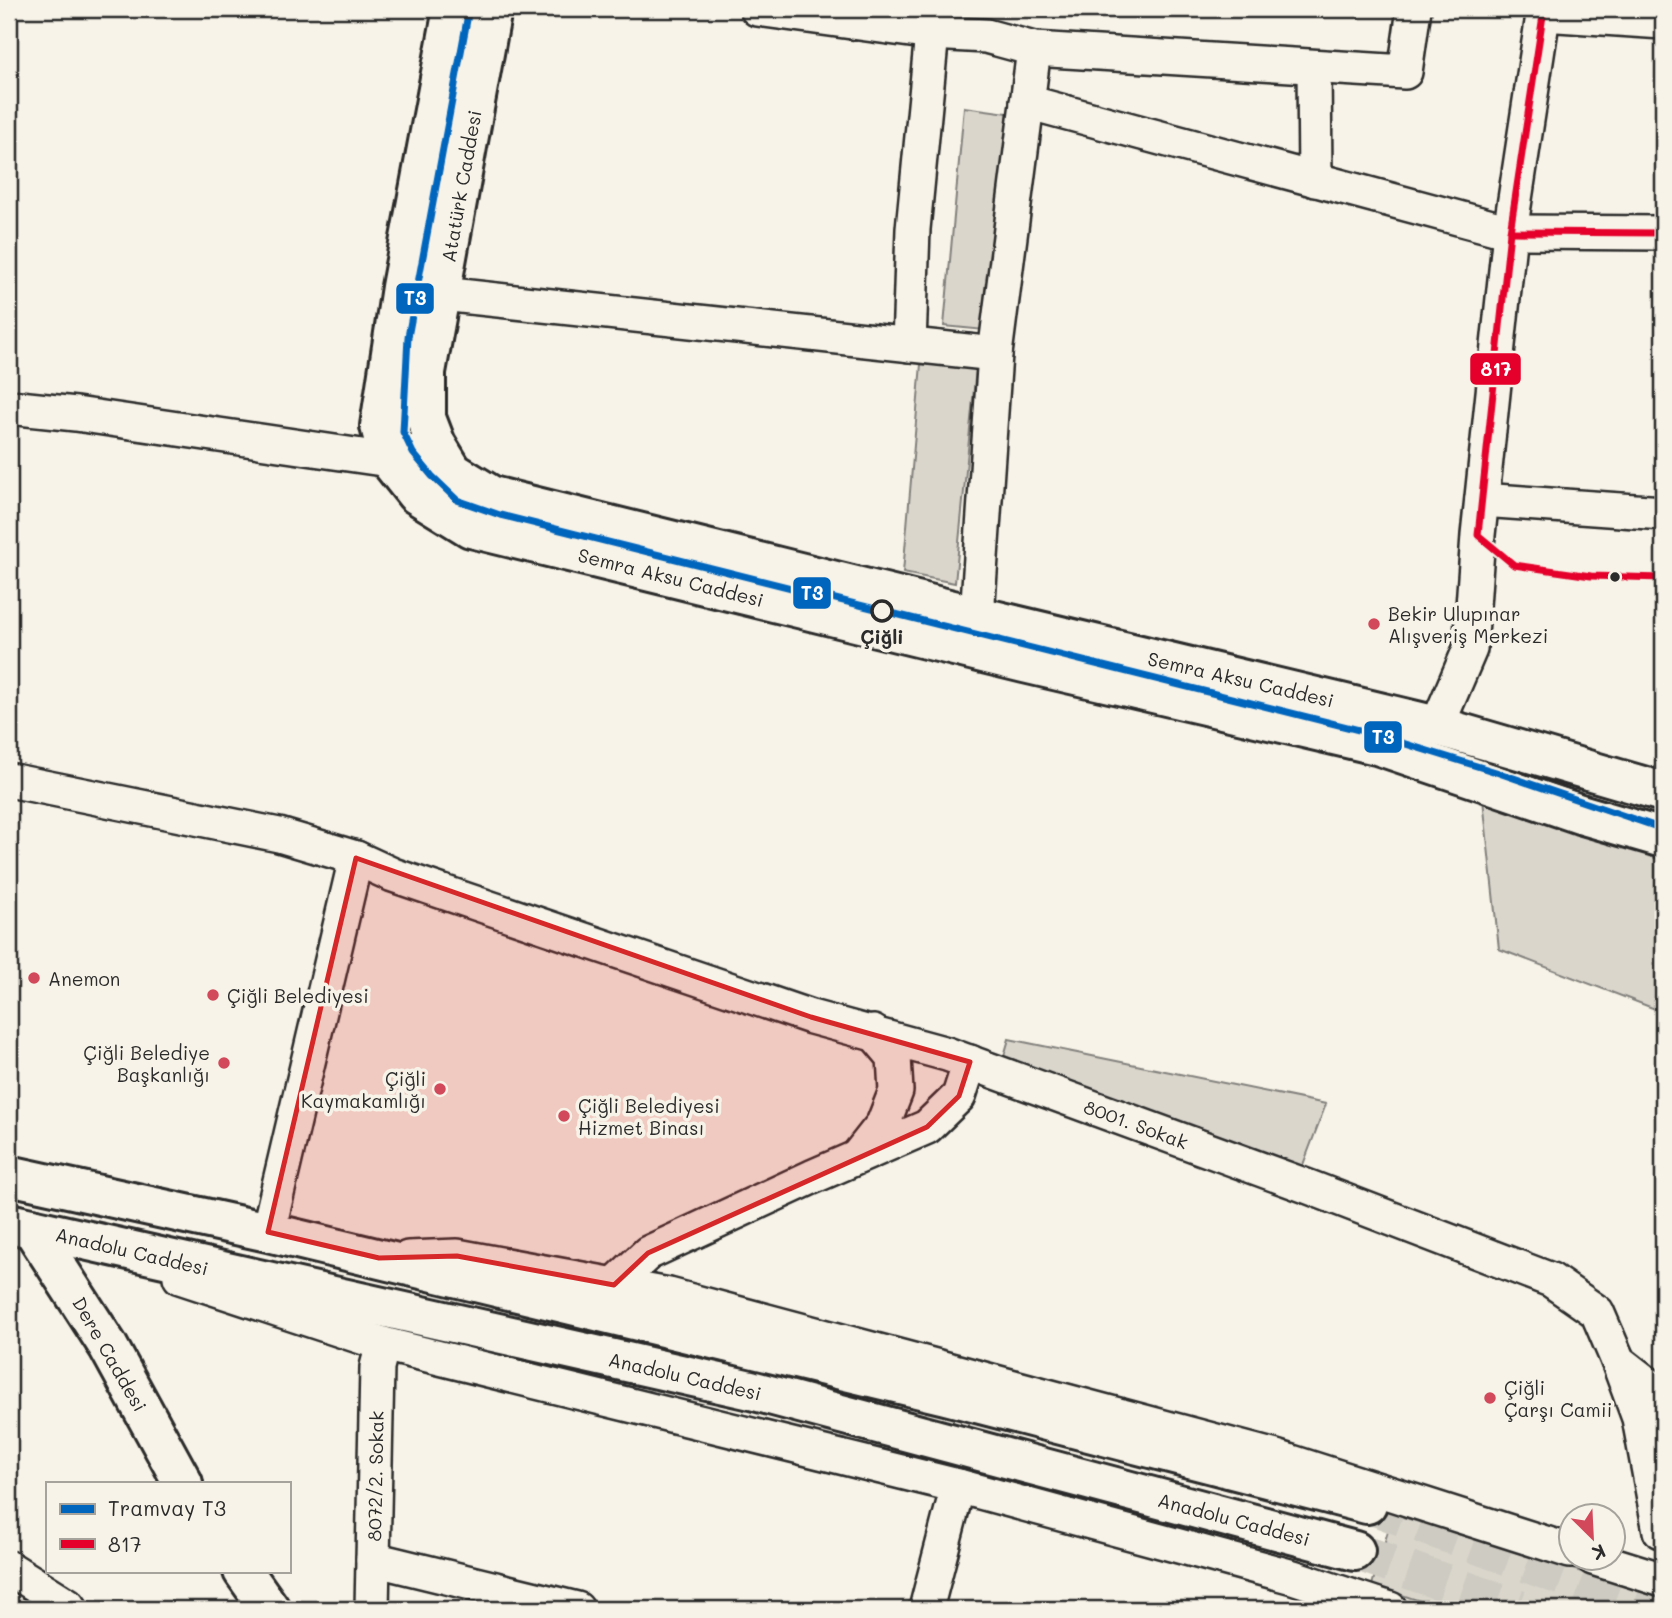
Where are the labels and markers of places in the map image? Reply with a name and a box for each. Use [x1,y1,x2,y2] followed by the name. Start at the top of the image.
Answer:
[1608,570,1622,584] unlabelled marker
[871,600,893,622] marker: Çiğli
[1388,601,1548,648] place label: Bekir Ulupınar Alışveriş Merkezi
[1366,616,1382,632] marker: Bekir Ulupınar Alışveriş Merkezi
[860,624,904,649] place label: Çiğli
[48,966,120,991] place label: Anemon
[26,970,42,986] marker: Anemon
[227,983,369,1008] place label: Çiğli Belediyesi
[205,987,221,1003] marker: Çiğli Belediyesi
[83,1040,210,1087] place label: Çiğli Belediye Başkanlığı
[216,1055,232,1071] marker: Çiğli Belediye Başkanlığı
[301,1066,426,1113] place label: Çiğli Kaymakamlığı
[432,1081,448,1097] marker: Çiğli Kaymakamlığı
[578,1093,720,1140] place label: Çiğli Belediyesi Hizmet Binası
[556,1108,572,1124] marker: Çiğli Belediyesi Hizmet Binası
[1504,1375,1612,1422] place label: Çiğli Çarşı Camii
[1482,1390,1498,1406] marker: Çiğli Çarşı Camii

